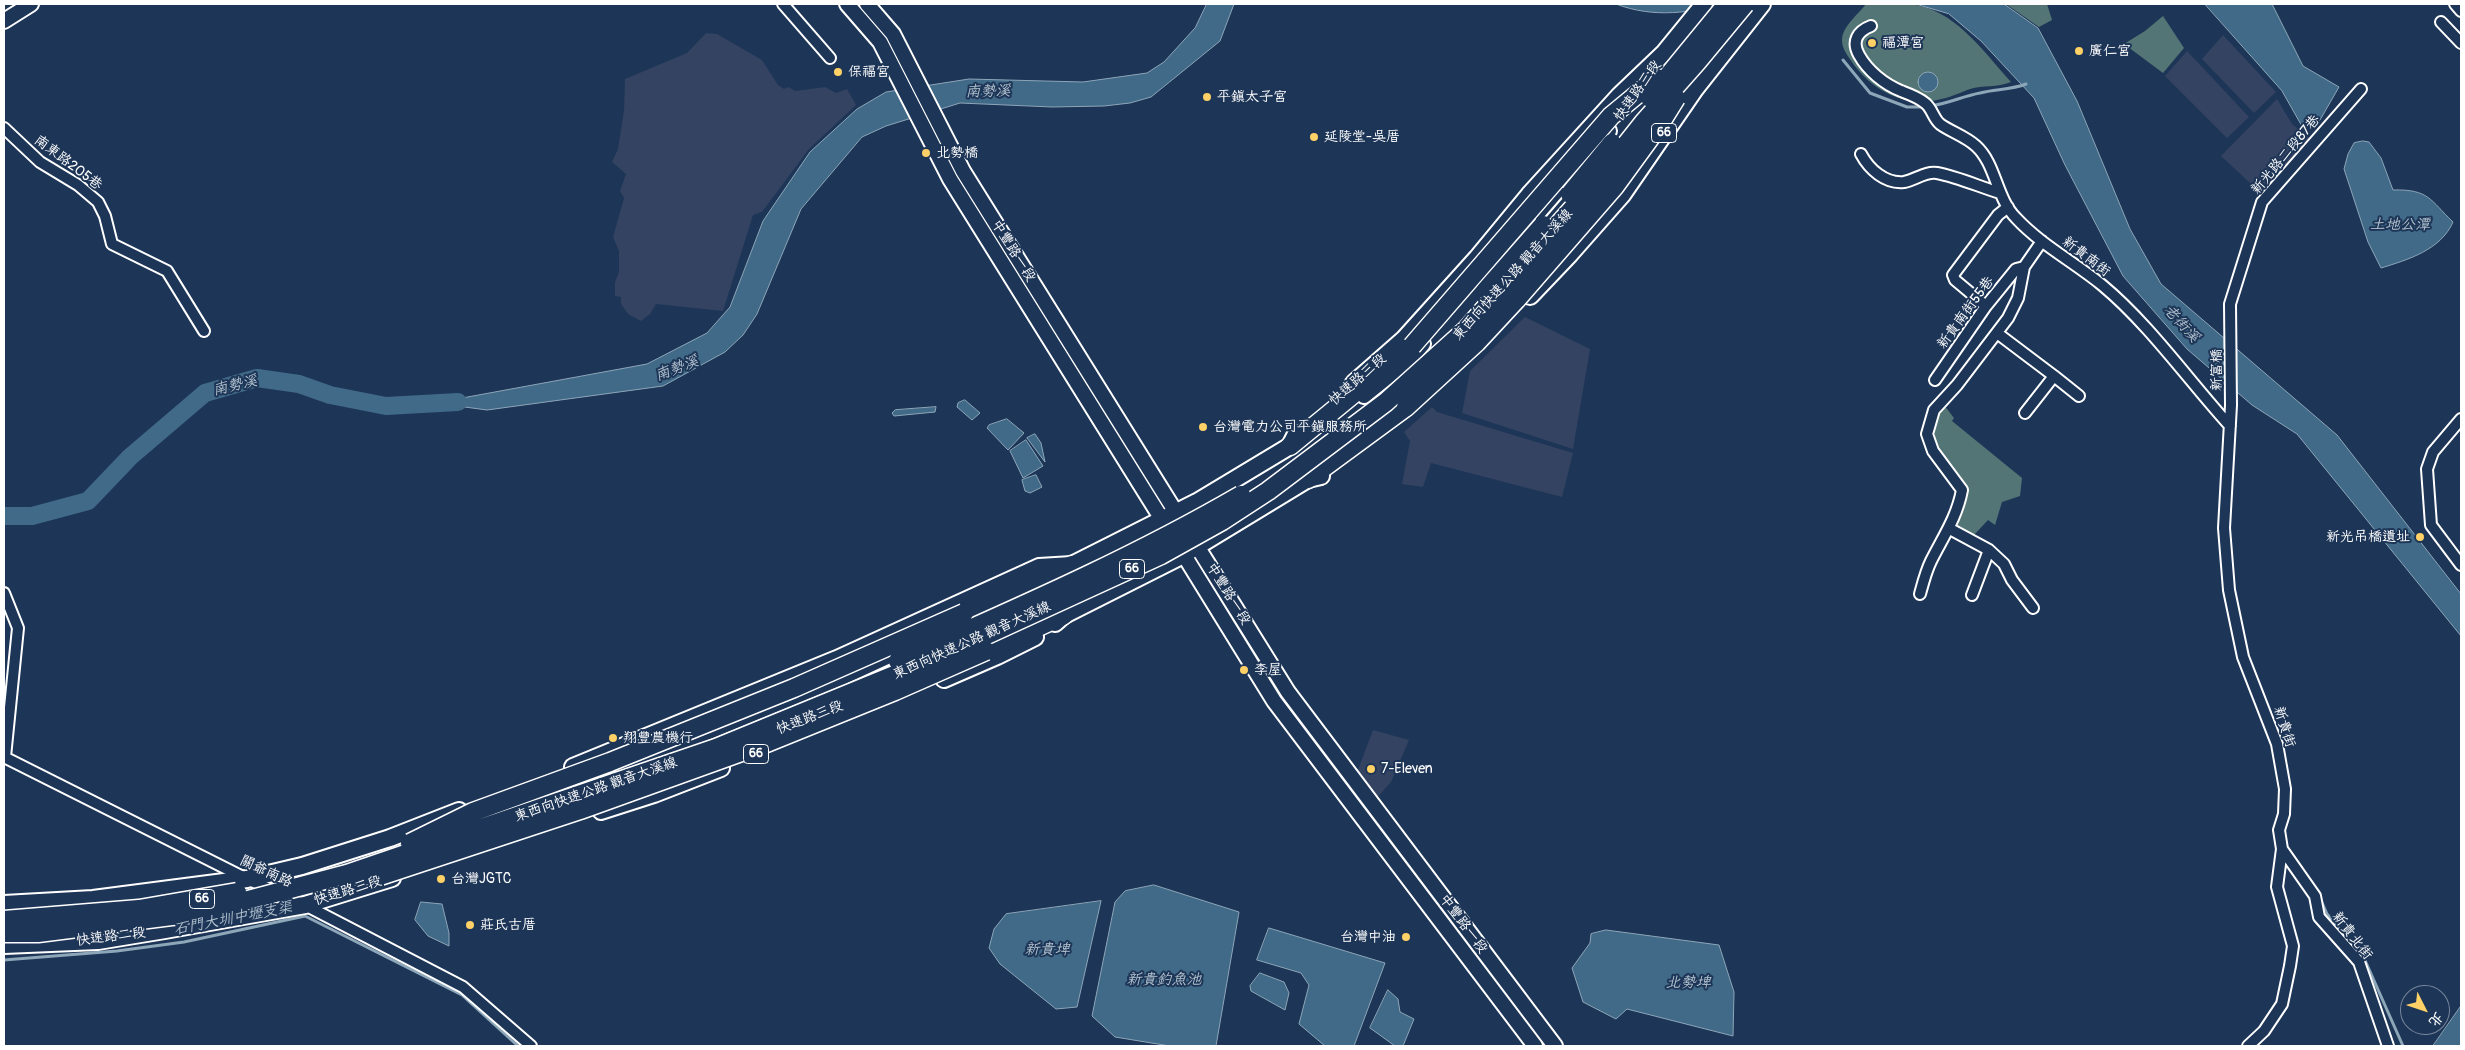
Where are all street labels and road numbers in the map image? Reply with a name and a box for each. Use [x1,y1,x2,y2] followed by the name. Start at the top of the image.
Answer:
[1611,58,1665,124] street label: 快速路三段
[2248,112,2324,198] street label: 新光路二段87巷
[1652,124,1676,142] road number: 66
[31,132,105,194] street label: 南東路205巷
[1450,206,1576,344] street label: 東西向快速公路 觀音大溪線
[987,217,1039,285] street label: 中豐路一段
[2059,233,2113,281] street label: 新貴南街
[1934,274,1998,352] street label: 新貴南街55巷
[2209,349,2225,391] street label: 新富橋
[1326,351,1390,409] street label: 快速路三段
[1120,560,1144,578] road number: 66
[1202,560,1254,628] street label: 中豐路一段
[890,599,1054,683] street label: 東西向快速公路 觀音大溪線
[774,698,846,738] street label: 快速路三段
[2270,704,2298,750] street label: 新貴街
[744,744,768,764] road number: 66
[512,754,680,826] street label: 東西向快速公路 觀音大溪線
[237,853,295,891] street label: 關爺南路
[312,873,384,909] street label: 快速路三段
[190,890,214,909] road number: 66
[1435,891,1491,957] street label: 中豐路一段
[2328,909,2376,963] street label: 新貴北街
[75,924,147,950] street label: 快速路二段

